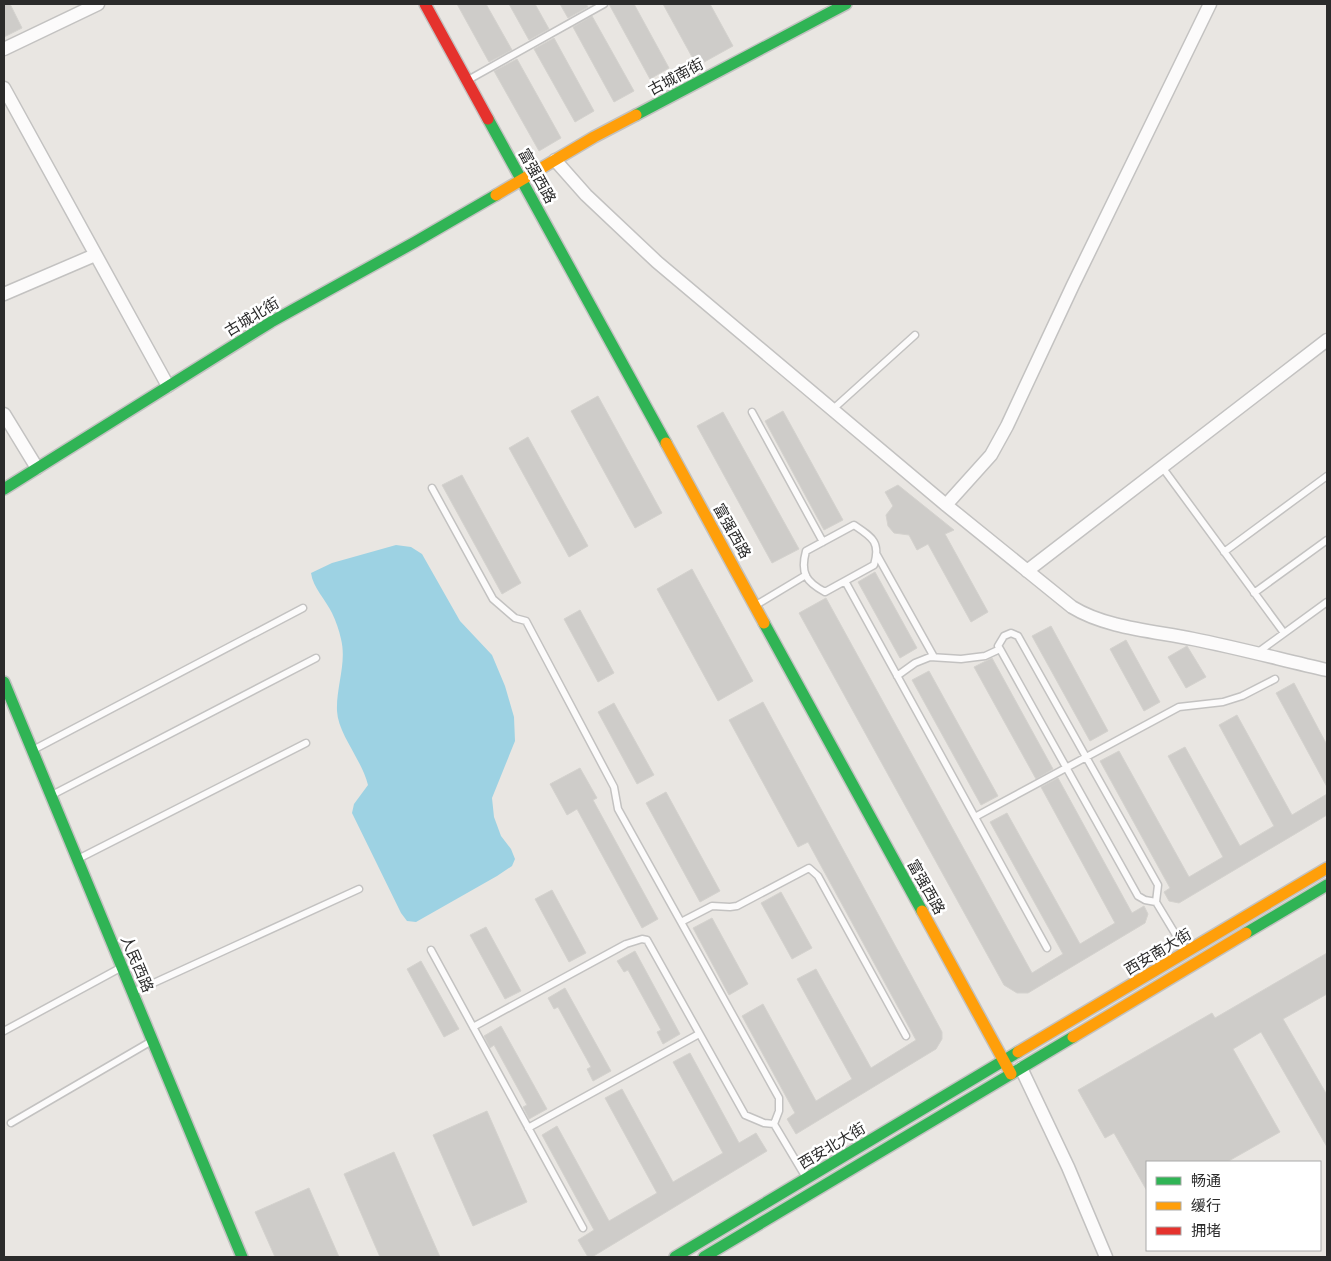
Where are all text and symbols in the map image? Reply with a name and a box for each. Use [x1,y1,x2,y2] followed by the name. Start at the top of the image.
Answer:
[645,55,707,99] street label: 古城南街
[515,145,559,207] street label: 富强西路
[222,294,282,340] street label: 古城北街
[710,500,754,562] street label: 富强西路
[904,856,948,918] street label: 富强西路
[1121,925,1195,979] street label: 西安南大街
[117,933,157,995] street label: 人民西路
[795,1119,869,1173] street label: 西安北大街
[1146,1161,1321,1251] legend
[1191,1172,1221,1190] text: 畅通
[1191,1197,1221,1215] text: 缓行
[1191,1222,1221,1240] text: 拥堵

